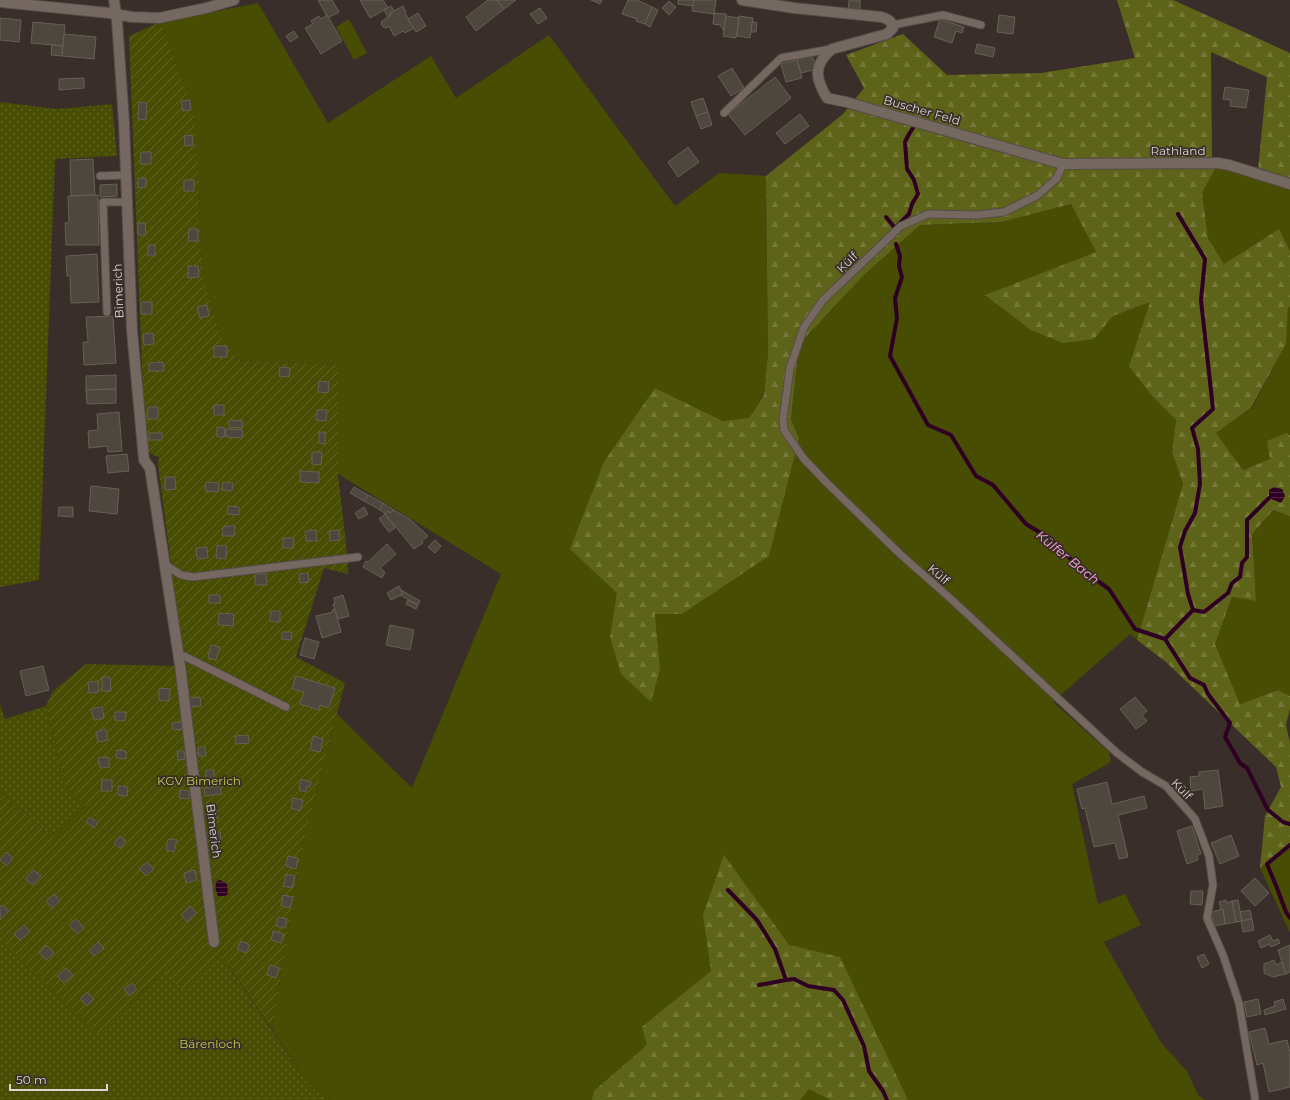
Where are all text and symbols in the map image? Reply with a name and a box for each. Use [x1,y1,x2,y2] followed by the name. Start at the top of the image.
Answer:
[882,92,962,128] street label: Buscher Feld
[1150,143,1206,158] street label: Rathland
[833,248,861,276] street label: Külf
[110,263,126,319] street label: Bimerich
[1033,527,1103,587] water label: Külfer Bach
[925,561,954,588] street label: Külf
[157,773,241,788] park label: KGV Bimerich
[1168,775,1196,803] street label: Külf
[203,803,225,859] street label: Bimerich
[179,1036,241,1051] park label: Bärenloch
[10,1066,107,1092] scale bar
[16,1072,47,1087] text: 50 m

